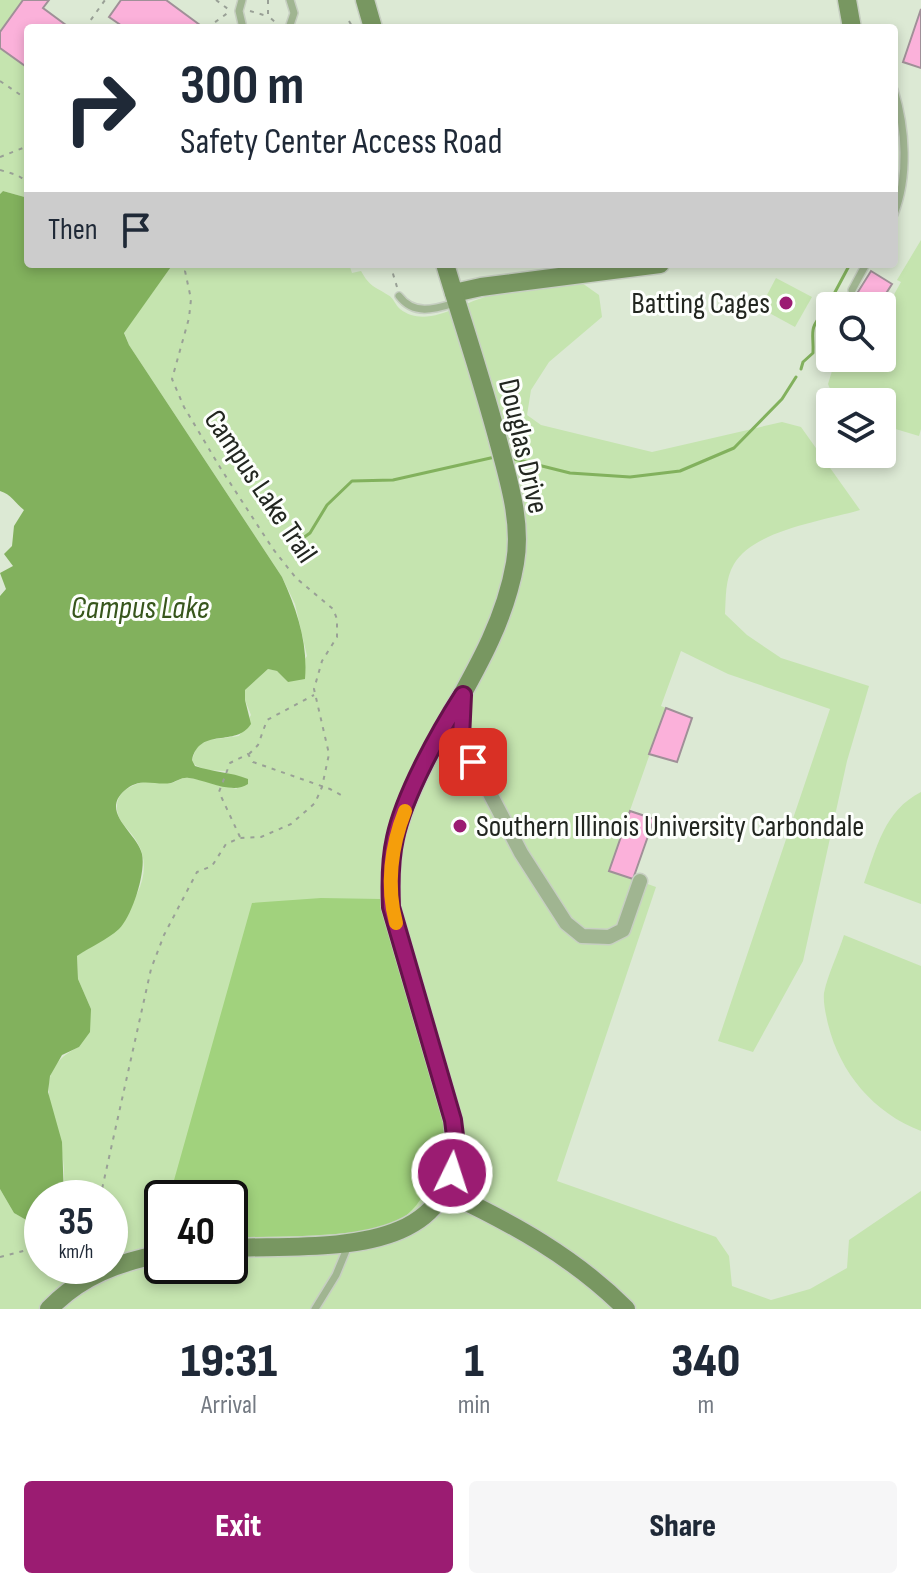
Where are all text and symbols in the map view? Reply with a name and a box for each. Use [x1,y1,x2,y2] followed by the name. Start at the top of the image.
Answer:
[180,53,304,120] text: 300 m
[48,56,152,160] icon: right
[180,121,502,164] text: Safety Center Access Road
[114,208,158,252] icon: arrive
[48,212,98,248] text: Then
[631,286,770,322] place label: Batting Cages
[816,292,896,468] map controls
[816,292,896,372] button: search
[777,294,795,312] marker: Batting Cages
[490,376,556,517] street label: Douglas Drive
[816,388,896,468] button: layers
[196,403,324,570] street label: Campus Lake Trail
[71,589,209,628] water label: Campus Lake
[439,728,507,796] pin
[451,740,495,784] icon: arrive
[476,809,864,845] place label: Southern Illinois University Carbondale
[451,817,469,835] marker: Southern Illinois University Carbondale
[410,1131,494,1215] position arrow
[144,1180,248,1284] speed limit sign: 40
[58,1198,94,1246] text: 35
[59,1240,93,1264] text: km/h
[181,1333,277,1390] text: 19:31
[464,1333,484,1390] text: 1
[671,1333,740,1390] text: 340
[201,1390,257,1421] text: Arrival
[458,1390,490,1421] text: min
[697,1390,714,1421] text: m
[24,1481,453,1573] button: Exit
[469,1481,897,1573] button: Share

